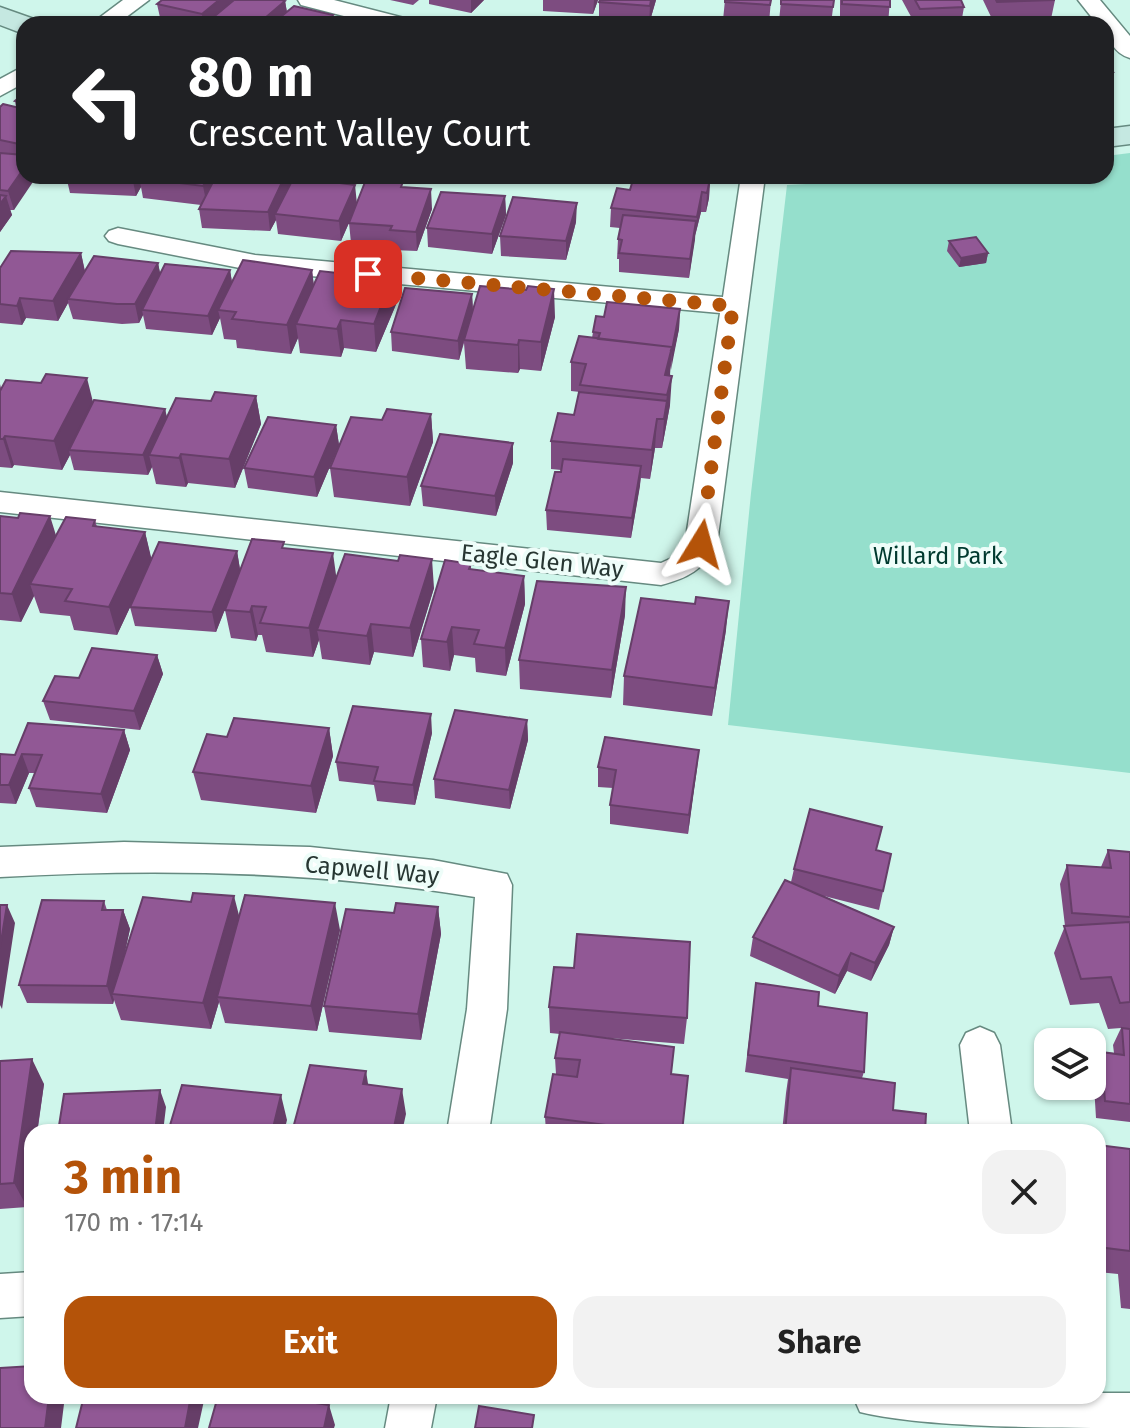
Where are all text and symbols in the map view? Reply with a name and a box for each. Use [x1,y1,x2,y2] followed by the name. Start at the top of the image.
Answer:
[188,44,314,111] text: 80 m
[56,48,160,152] icon: left
[188,112,530,156] text: Crescent Valley Court
[334,240,402,308] pin
[346,252,390,296] icon: arrive
[659,502,743,586] position arrow
[459,539,625,583] street label: Eagle Glen Way
[873,542,1004,570] park label: Willard Park
[304,850,441,890] street label: Capwell Way
[1034,1028,1106,1100] map controls
[1034,1028,1106,1100] button: layers
[64,1148,182,1206] text: 3 min
[982,1150,1066,1234] button: close
[64,1207,203,1238] text: 170 m · 17:14
[64,1296,557,1388] button: Exit
[573,1296,1066,1388] button: Share

